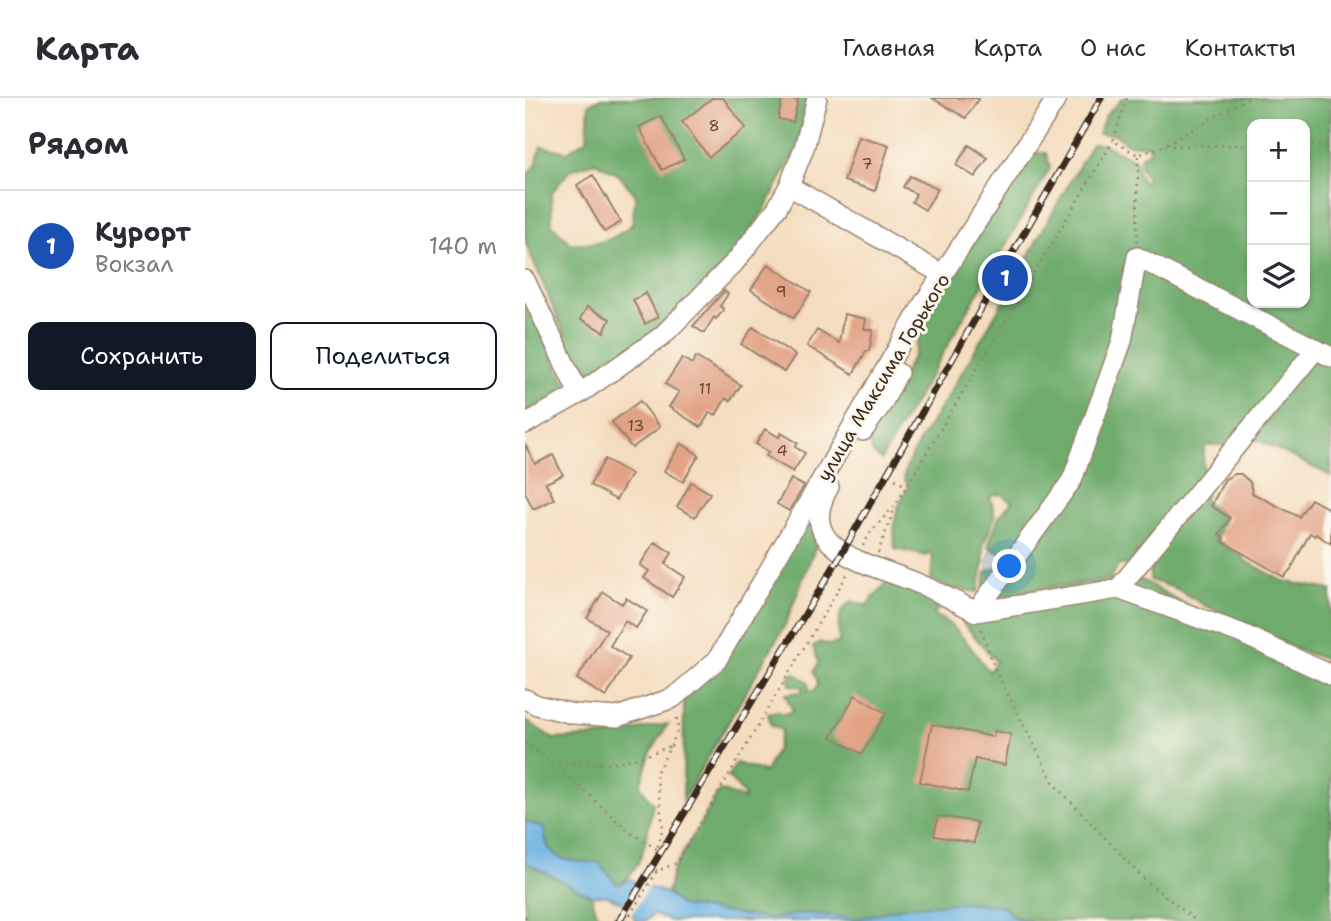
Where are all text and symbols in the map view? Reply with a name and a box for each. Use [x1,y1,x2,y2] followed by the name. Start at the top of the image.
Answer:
[35,26,139,71] text: Карта
[842,32,935,64] text: Главная
[973,32,1042,64] text: Карта
[1080,32,1146,64] text: О нас
[1184,32,1296,64] text: Контакты
[708,115,720,136] house number: 8
[1247,119,1310,308] map controls
[1247,119,1310,182] button: +
[28,123,128,164] text: Рядом
[861,153,873,174] house number: 7
[1247,182,1310,245] button: −
[95,214,191,249] text: Курорт
[46,231,56,261] text: 1
[429,231,497,261] text: 140 m
[1247,245,1310,308] button: layers
[95,249,173,279] text: Вокзал
[982,252,1028,304] pin: 1
[811,269,955,486] street label: улица Максима Горького
[775,281,787,302] house number: 9
[28,322,256,390] button: Сохранить
[270,322,497,390] button: Поделиться
[699,378,711,399] house number: 11
[627,415,645,436] house number: 13
[776,440,788,461] house number: 4
[992,549,1026,583] your location

